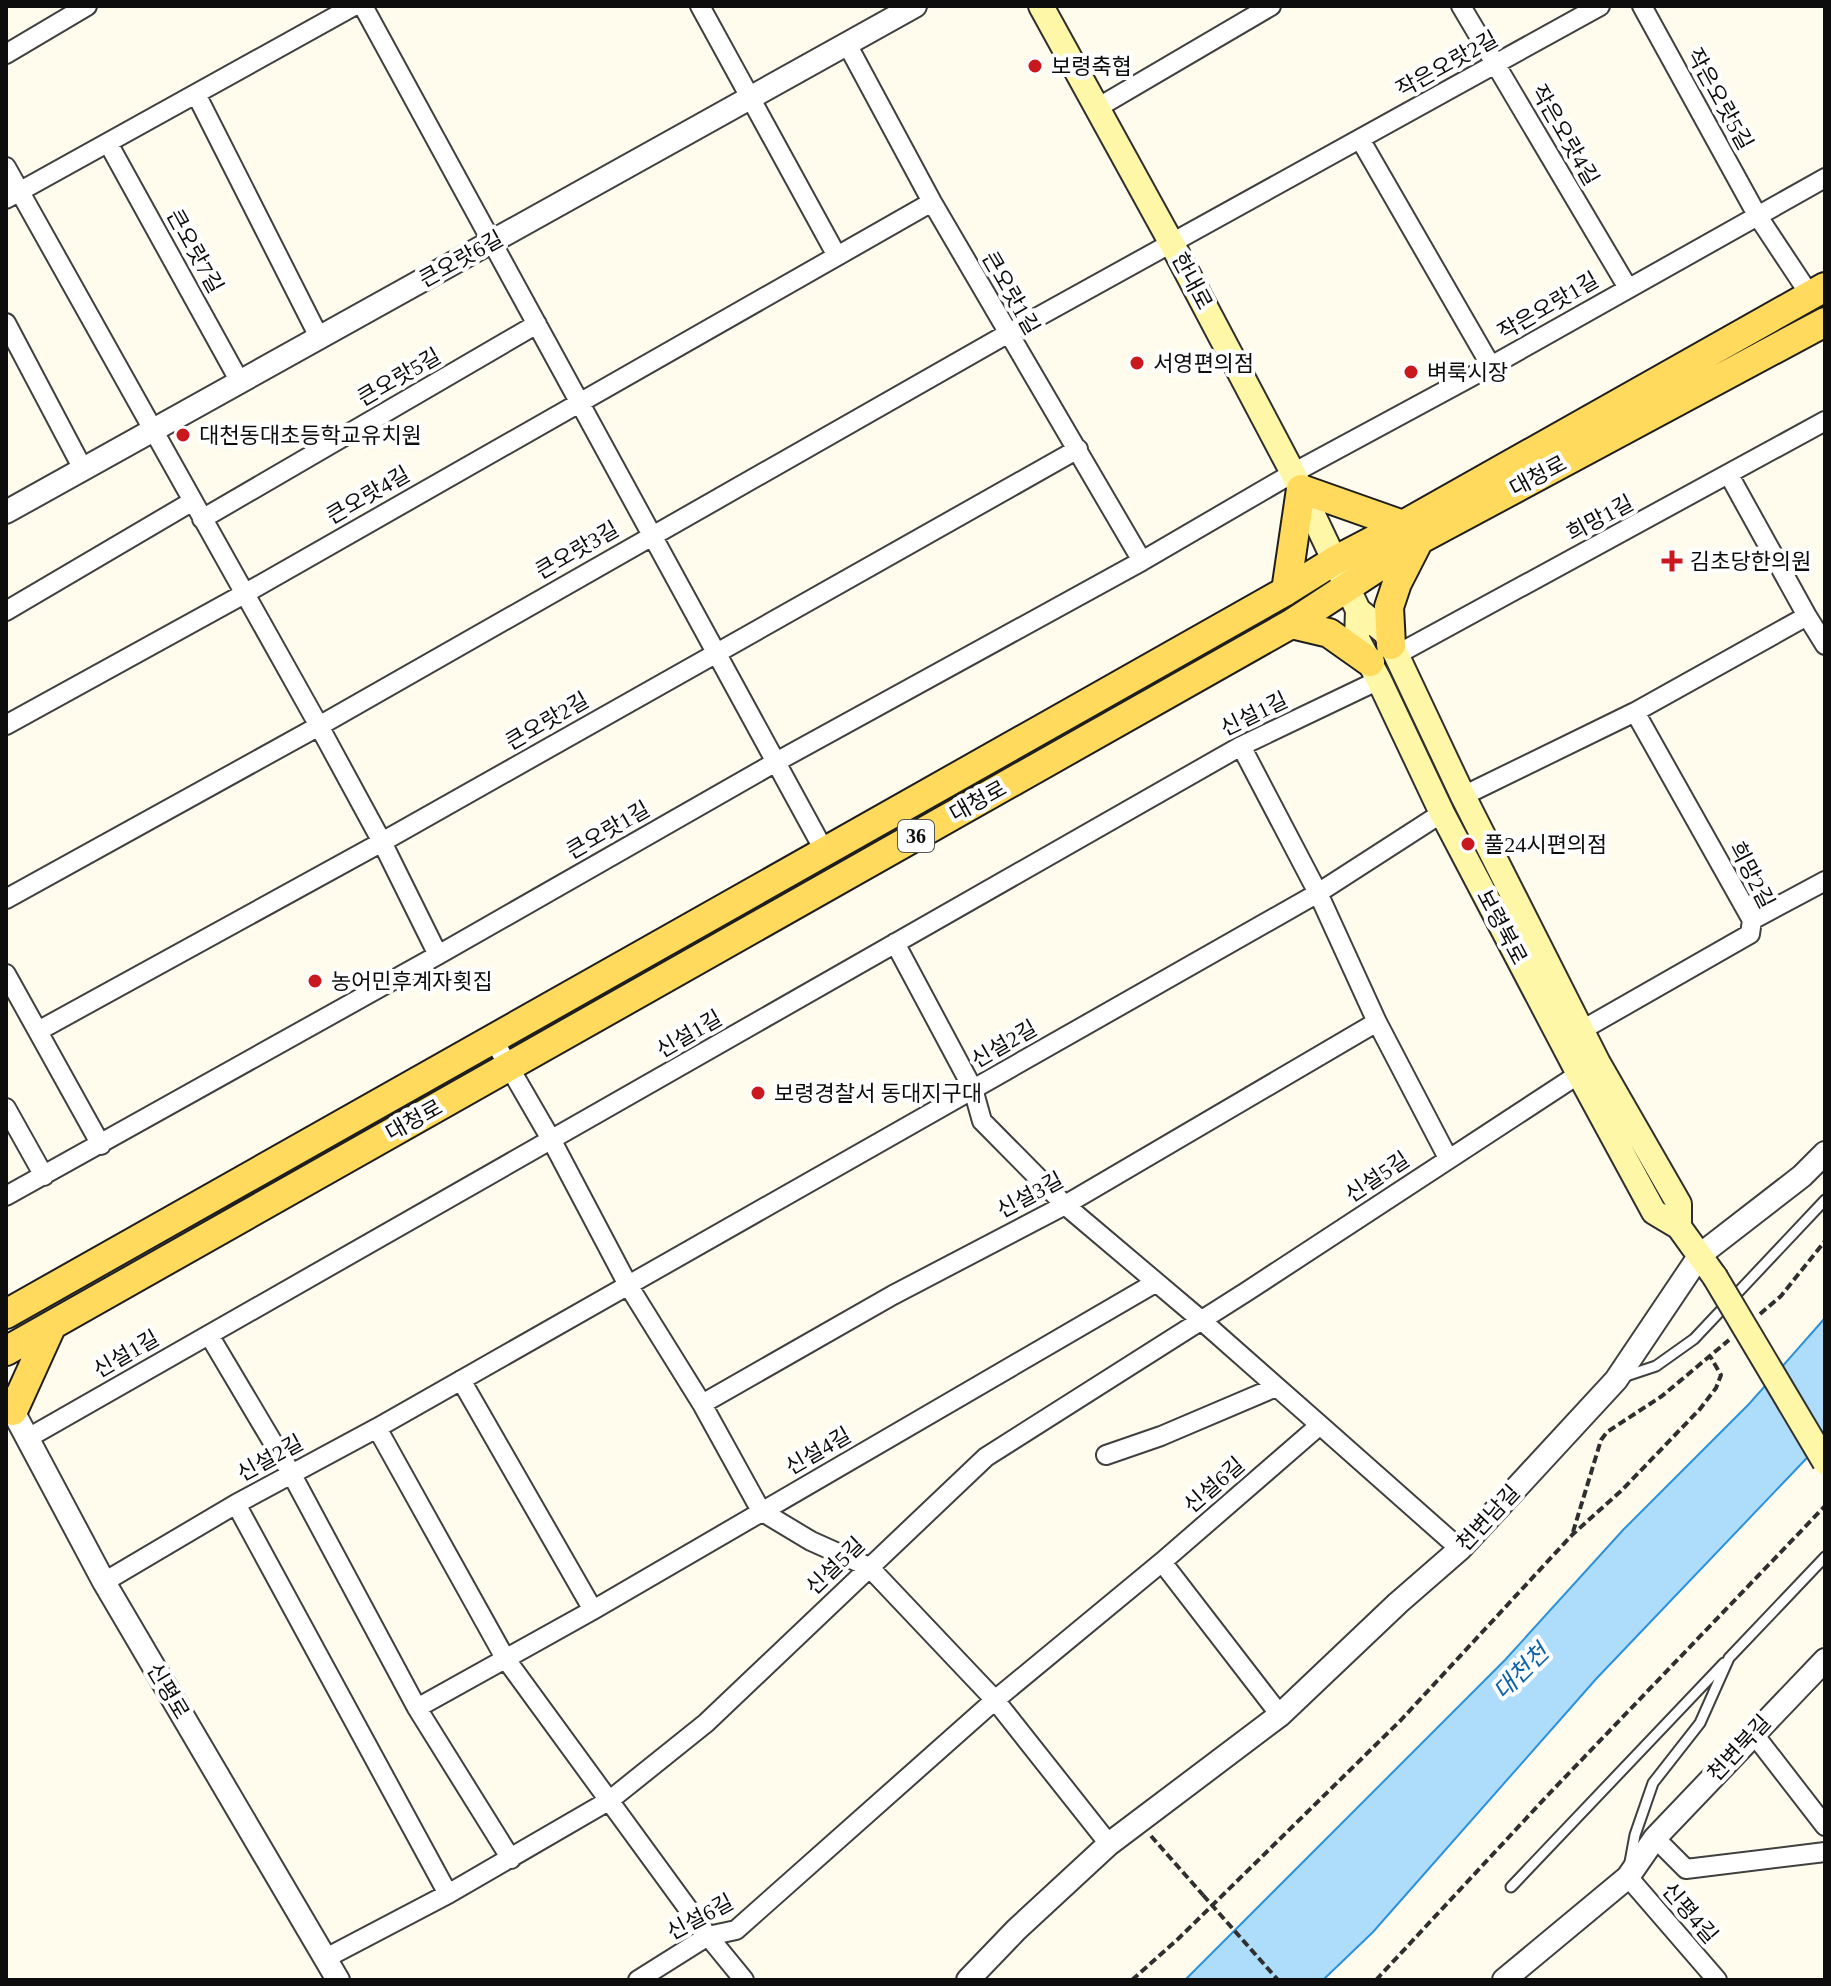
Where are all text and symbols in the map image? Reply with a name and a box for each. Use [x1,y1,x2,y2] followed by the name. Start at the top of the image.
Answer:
[1392,26,1502,102] street label: 작은오랏2길
[1682,44,1758,154] street label: 작은오랏5길
[1051,54,1132,79] place label: 보령축협
[1026,57,1044,75] marker: 보령축협
[1526,80,1604,190] street label: 작은오랏4길
[162,205,228,297] street label: 큰오랏7길
[415,226,507,292] street label: 큰오랏6길
[977,247,1045,339] street label: 큰오랏1길
[1167,248,1217,314] street label: 한내로
[1493,267,1603,345] street label: 작은오랏1길
[353,343,445,411] street label: 큰오랏5길
[1153,351,1254,376] place label: 서영편의점
[1128,354,1146,372] marker: 서영편의점
[1427,360,1508,385] place label: 벼룩시장
[1402,363,1420,381] marker: 벼룩시장
[199,423,422,448] place label: 대천동대초등학교유치원
[174,426,192,444] marker: 대천동대초등학교유치원
[1505,451,1571,501] street label: 대청로
[322,461,414,529] street label: 큰오랏4길
[1562,490,1638,546] street label: 희망1길
[531,516,623,584] street label: 큰오랏3길
[1690,549,1811,574] place label: 김초당한의원
[1661,550,1683,572] marker: 김초당한의원
[501,687,593,755] street label: 큰오랏2길
[1216,687,1292,741] street label: 신설1길
[945,775,1011,827] street label: 대청로
[562,796,654,864] street label: 큰오랏1길
[898,820,934,852] road number: 36
[1484,832,1607,857] place label: 풀24시편의점
[1459,835,1477,853] marker: 풀24시편의점
[1725,837,1779,913] street label: 희망2길
[1472,885,1532,969] street label: 보령북로
[331,969,493,994] place label: 농어민후계자횟집
[306,972,324,990] marker: 농어민후계자횟집
[652,1005,726,1063] street label: 신설1길
[967,1015,1041,1073] street label: 신설2길
[774,1081,982,1106] place label: 보령경찰서 동대지구대
[749,1084,767,1102] marker: 보령경찰서 동대지구대
[381,1094,447,1146] street label: 대청로
[1340,1147,1414,1207] street label: 신설5길
[992,1167,1068,1223] street label: 신설3길
[89,1325,163,1383] street label: 신설1길
[781,1422,855,1480] street label: 신설4길
[233,1430,307,1486] street label: 신설2길
[1179,1452,1249,1518] street label: 신설6길
[1451,1480,1525,1556] street label: 천변남길
[801,1532,869,1600] street label: 신설5길
[1488,1637,1556,1705] water label: 대천천
[142,1659,194,1723] street label: 신평로
[1702,1710,1776,1786] street label: 천변북길
[1657,1878,1723,1948] street label: 신평4길
[662,1889,738,1945] street label: 신설6길

